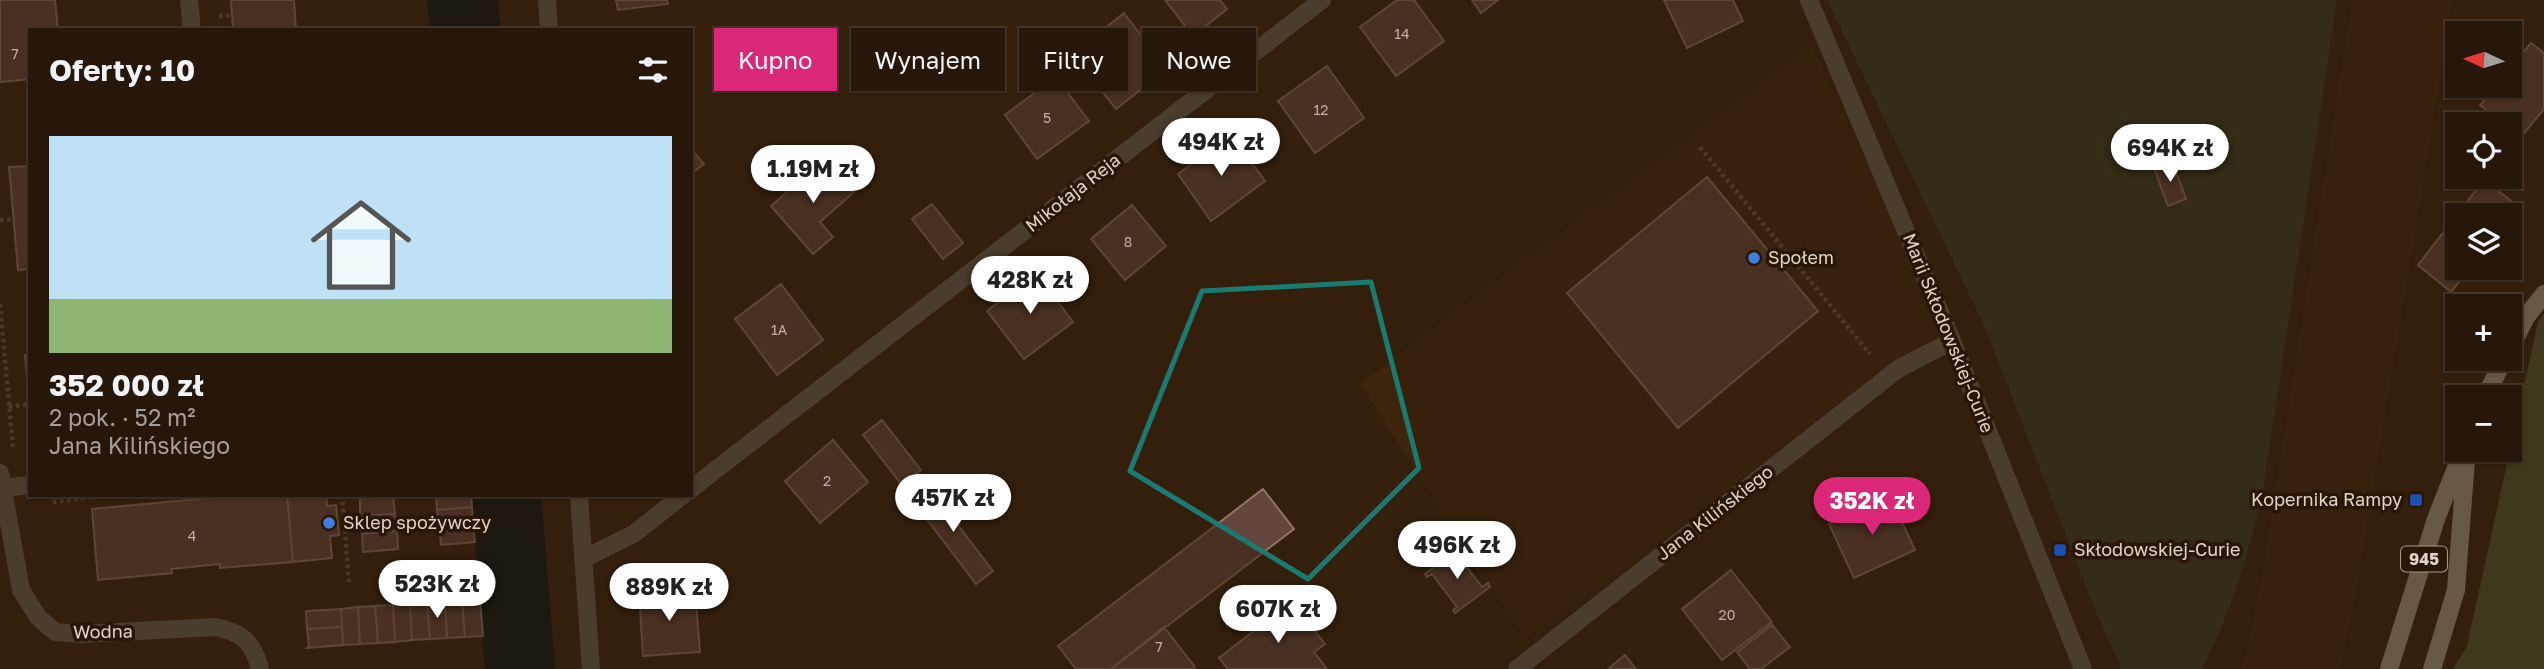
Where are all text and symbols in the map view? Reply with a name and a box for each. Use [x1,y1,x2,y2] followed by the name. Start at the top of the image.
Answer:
[2445,21,2522,98] north arrow
[2445,21,2522,462] map controls
[1394,25,1410,42] house number: 14
[714,28,837,91] chip: Kupno
[851,28,1005,91] chip: Wynajem
[1019,28,1128,91] chip: Filtry
[1142,28,1256,91] chip: Nowe
[11,45,19,62] house number: 7
[634,51,672,89] icon: filters
[49,52,195,88] text: Oferty: 10
[1314,101,1328,118] house number: 12
[1043,109,1051,126] house number: 5
[2445,112,2522,189] button: locate
[1156,118,1286,178] pin: 494K zł
[2105,124,2235,184] pin: 694K zł
[1178,127,1264,155] text: 494K zł
[2127,133,2213,161] text: 694K zł
[741,146,885,205] pin: 1.19M zł
[1021,148,1124,236] street label: Mikołaja Reja
[767,154,859,182] text: 1.19M zł
[298,182,424,308] icon: home
[2445,203,2522,280] button: layers
[1899,230,1999,436] street label: Marii Skłodowskiej-Curie
[1124,233,1132,250] house number: 8
[1768,246,1834,268] place label: Społem
[1746,250,1762,266] marker: Społem
[965,256,1095,316] pin: 428K zł
[987,265,1073,293] text: 428K zł
[2445,294,2522,371] button: +
[771,321,788,338] house number: 1A
[49,367,204,403] text: 352 000 zł
[2445,385,2522,462] button: −
[49,403,196,431] text: 2 pok. · 52 m²
[49,431,230,459] text: Jana Kilińskiego
[1652,460,1777,564] street label: Jana Kilińskiego
[823,472,831,489] house number: 2
[888,475,1018,534] pin: 457K zł
[1807,477,1937,537] pin: 352K zł
[911,483,995,511] text: 457K zł
[1830,486,1914,514] text: 352K zł
[2251,488,2402,510] place label: Kopernika Rampy
[2408,492,2424,508] marker: Kopernika Rampy
[343,511,491,533] place label: Sklep spożywczy
[321,515,337,531] marker: Sklep spożywczy
[1392,522,1522,581] pin: 496K zł
[188,527,196,544] house number: 4
[1414,530,1500,558] text: 496K zł
[2074,538,2240,560] place label: Skłodowskiej-Curie
[2052,542,2068,558] marker: Skłodowskiej-Curie
[2401,546,2447,572] road number: 945
[372,560,502,620] pin: 523K zł
[604,564,734,623] pin: 889K zł
[395,569,479,597] text: 523K zł
[626,572,712,600] text: 889K zł
[1213,586,1343,645] pin: 607K zł
[1236,594,1320,622] text: 607K zł
[1719,606,1735,623] house number: 20
[73,619,133,643] street label: Wodna
[1155,638,1163,655] house number: 7

